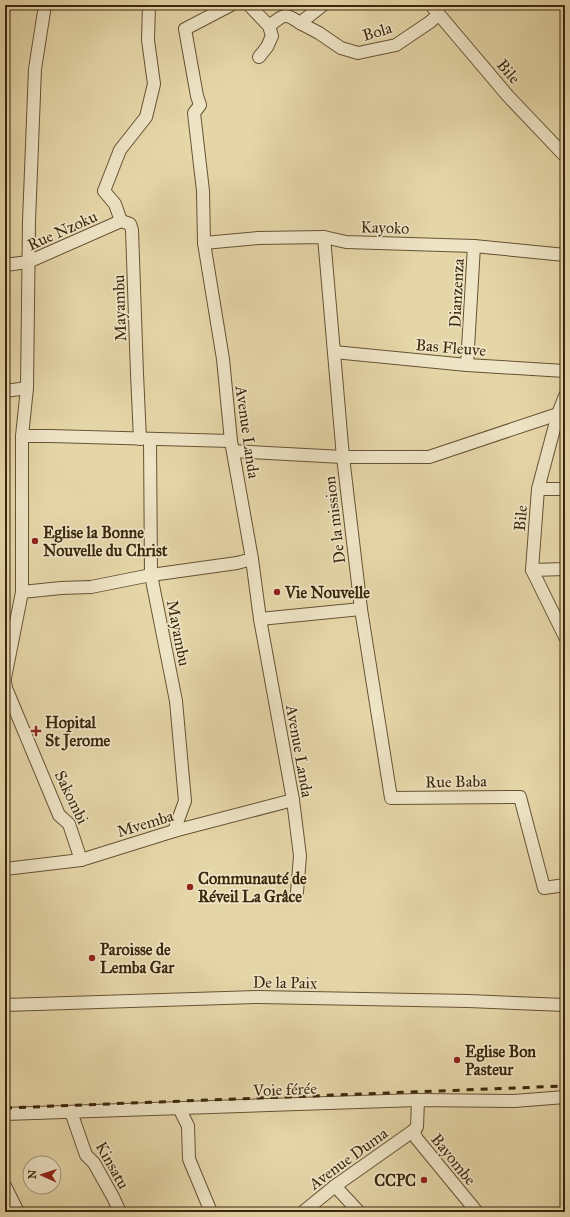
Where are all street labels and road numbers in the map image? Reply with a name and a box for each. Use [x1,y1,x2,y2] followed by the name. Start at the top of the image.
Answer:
[360,18,394,45] street label: Bola
[493,55,524,88] street label: Bile
[24,206,101,254] street label: Rue Nzoku
[360,217,410,238] street label: Kayoko
[445,258,468,328] street label: Dianzenza
[109,274,130,342] street label: Mayambu
[415,335,487,360] street label: Bas Fleuve
[231,383,263,480] street label: Avenue Landa
[320,475,349,565] street label: De la mission
[510,504,531,532] street label: Bile
[163,598,194,668] street label: Mayambu
[282,702,317,799] street label: Avenue Landa
[51,768,93,827] street label: Sakombi
[425,771,487,792] street label: Rue Baba
[115,806,176,841] street label: Mvemba
[253,972,317,993] street label: De la Paix
[252,1079,318,1100] street label: Voie férée
[304,1123,392,1194] street label: Avenue Duma
[427,1130,480,1189] street label: Bayombe
[92,1138,134,1193] street label: Kinsatu

